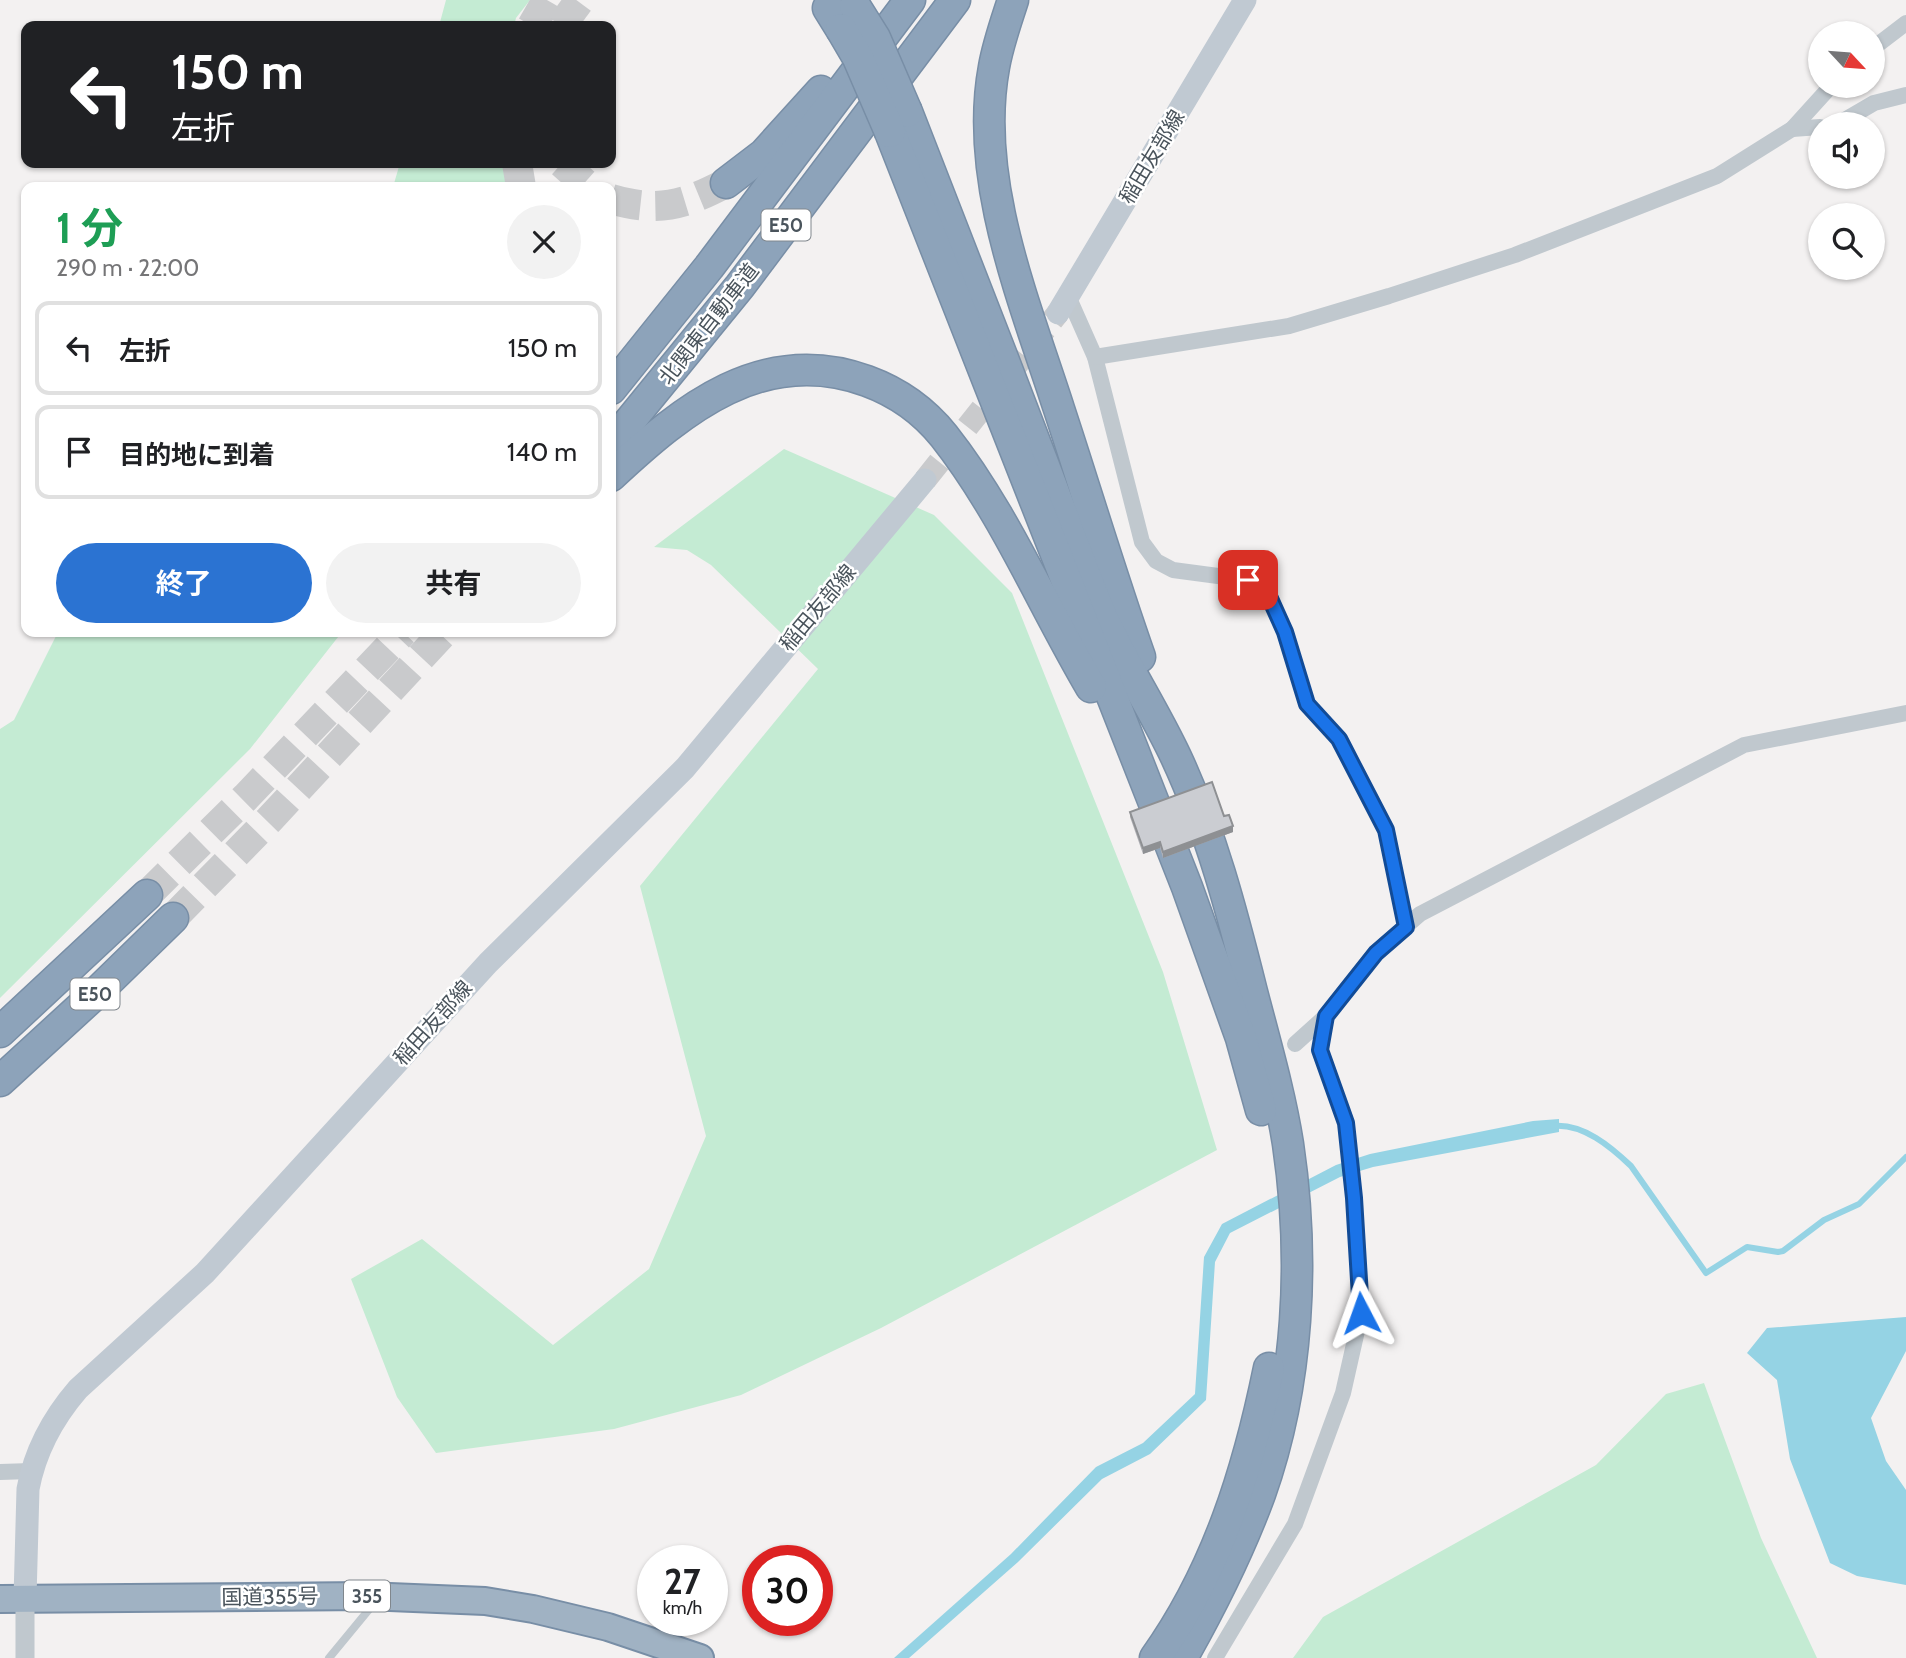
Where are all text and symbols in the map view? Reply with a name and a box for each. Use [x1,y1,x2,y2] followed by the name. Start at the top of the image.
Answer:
[1808,21,1885,98] north arrow
[1808,21,1885,280] map controls
[171,42,304,101] text: 150 m
[56,49,147,140] icon: left
[1114,105,1189,208] street label: 稲田友部線
[171,108,235,147] text: 左折
[1808,112,1885,189] button: sound
[56,202,123,254] text: 1 分
[1808,203,1885,280] button: search
[507,205,581,279] button: close
[762,210,810,241] road number: E50
[56,254,199,282] text: 290 m · 22:00
[654,258,764,389] street label: 北関東自動車道
[60,329,98,367] icon: left
[508,332,577,364] text: 150 m
[119,335,171,367] text: 左折
[60,433,98,471] icon: arrive
[507,436,577,468] text: 140 m
[119,439,275,471] text: 目的地に到着
[56,543,312,623] button: 終了
[326,543,581,623] button: 共有
[1218,550,1278,610] pin
[774,559,861,656] street label: 稲田友部線
[1229,561,1267,599] icon: arrive
[388,975,477,1070] street label: 稲田友部線
[70,978,119,1010] road number: E50
[1324,1276,1398,1350] position arrow
[742,1545,833,1636] speed limit sign: 30
[664,1560,701,1603] text: 27
[344,1580,390,1612] road number: 355
[221,1583,319,1610] street label: 国道355号
[663,1597,702,1619] text: km/h

